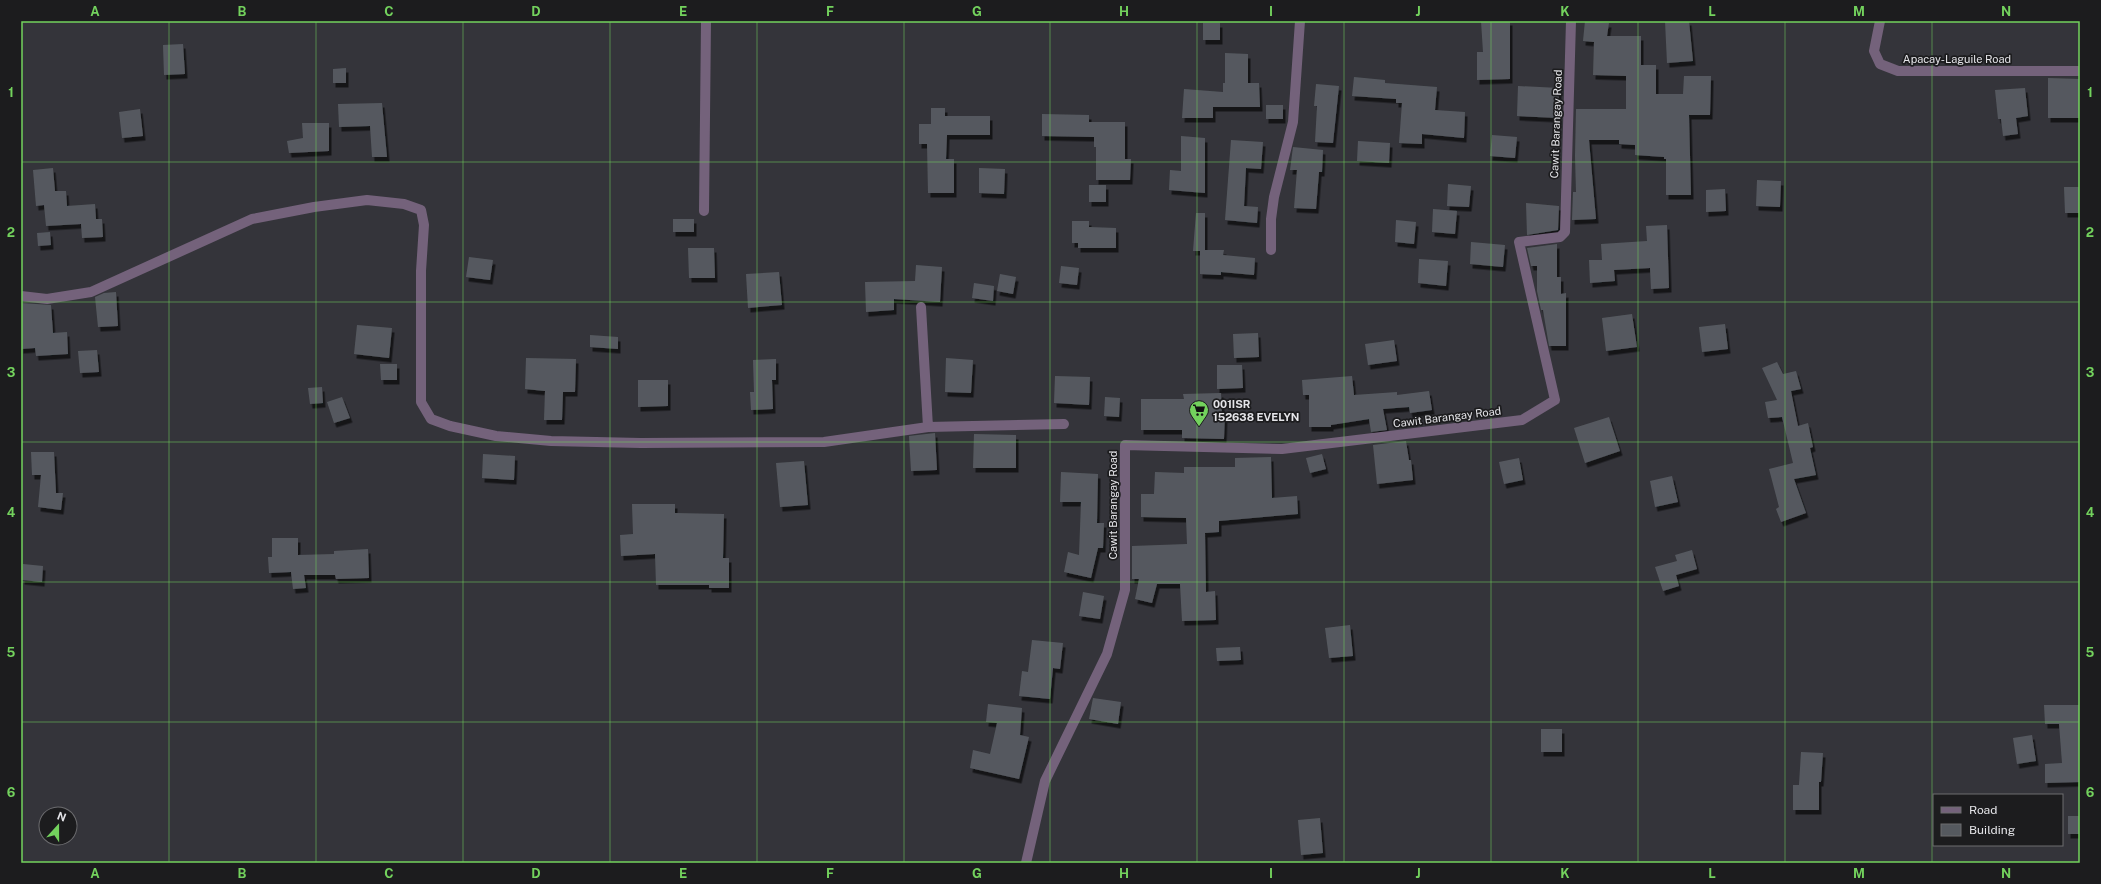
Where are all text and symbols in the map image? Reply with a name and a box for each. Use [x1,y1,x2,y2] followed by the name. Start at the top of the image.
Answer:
[90,4,100,19] text: A
[238,4,247,19] text: B
[384,4,394,19] text: C
[531,4,541,19] text: D
[679,4,687,19] text: E
[826,4,834,19] text: F
[972,4,982,19] text: G
[1119,4,1129,19] text: H
[1269,4,1273,19] text: I
[1415,4,1421,19] text: J
[1560,4,1570,19] text: K
[1708,4,1716,19] text: L
[1853,4,1865,19] text: M
[2001,4,2011,19] text: N
[1903,53,2011,65] street label: Apacay-Laguile Road
[1548,69,1564,179] street label: Cawit Barangay Road
[8,85,14,100] text: 1
[2087,85,2093,100] text: 1
[7,225,15,240] text: 2
[2086,225,2094,240] text: 2
[7,365,16,380] text: 3
[2086,365,2095,380] text: 3
[1213,398,1299,423] place label: 001ISR 152638 EVELYN
[1188,399,1210,427] supermarket icon: 001ISR 152638 EVELYN
[1392,404,1502,430] street label: Cawit Barangay Road
[1107,451,1119,559] street label: Cawit Barangay Road
[7,505,16,520] text: 4
[2086,505,2095,520] text: 4
[7,645,16,660] text: 5
[2086,645,2095,660] text: 5
[7,785,16,800] text: 6
[2086,785,2095,800] text: 6
[1933,794,2063,846] legend
[1969,803,1997,817] text: Road
[38,806,78,846] north arrow
[55,810,68,824] text: N
[1969,823,2015,837] text: Building
[90,866,100,881] text: A
[238,866,247,881] text: B
[384,866,394,881] text: C
[531,866,541,881] text: D
[679,866,687,881] text: E
[826,866,834,881] text: F
[972,866,982,881] text: G
[1119,866,1129,881] text: H
[1269,866,1273,881] text: I
[1415,866,1421,881] text: J
[1560,866,1570,881] text: K
[1708,866,1716,881] text: L
[1853,866,1865,881] text: M
[2001,866,2011,881] text: N

